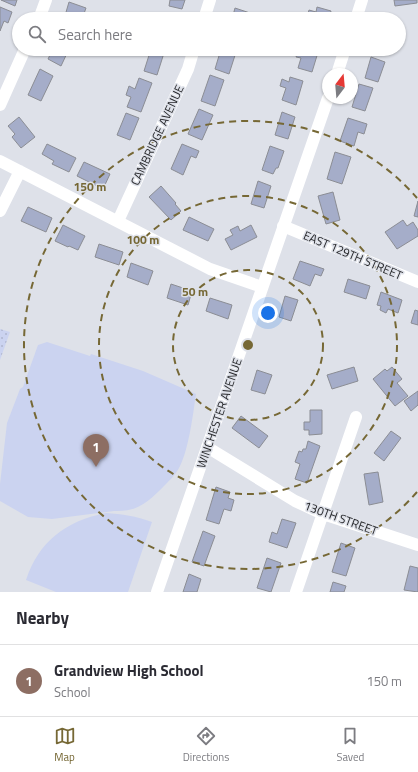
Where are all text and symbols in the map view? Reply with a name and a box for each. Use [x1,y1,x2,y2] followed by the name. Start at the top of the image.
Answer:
[12,12,406,56] search box
[26,23,48,45] icon: search
[58,23,132,46] text: Search here
[322,68,358,104] north arrow
[125,81,189,188] street label: CAMBRIDGE AVENUE
[74,177,106,196] text: 150 m
[300,226,406,285] street label: EAST 129TH STREET
[127,230,159,249] text: 100 m
[182,282,208,301] text: 50 m
[258,303,278,323] your location
[241,338,255,352] centre of rings
[191,355,247,471] street label: WINCHESTER AVENUE
[83,434,109,467] pin: 1
[302,496,381,540] street label: 130TH STREET
[16,605,69,631] text: Nearby
[54,659,204,682] text: Grandview High School
[25,671,33,691] text: 1
[366,671,402,691] text: 150 m
[54,682,90,702] text: School
[54,725,76,765] tab: Map
[183,725,229,765] tab: Directions
[336,725,364,765] tab: Saved

